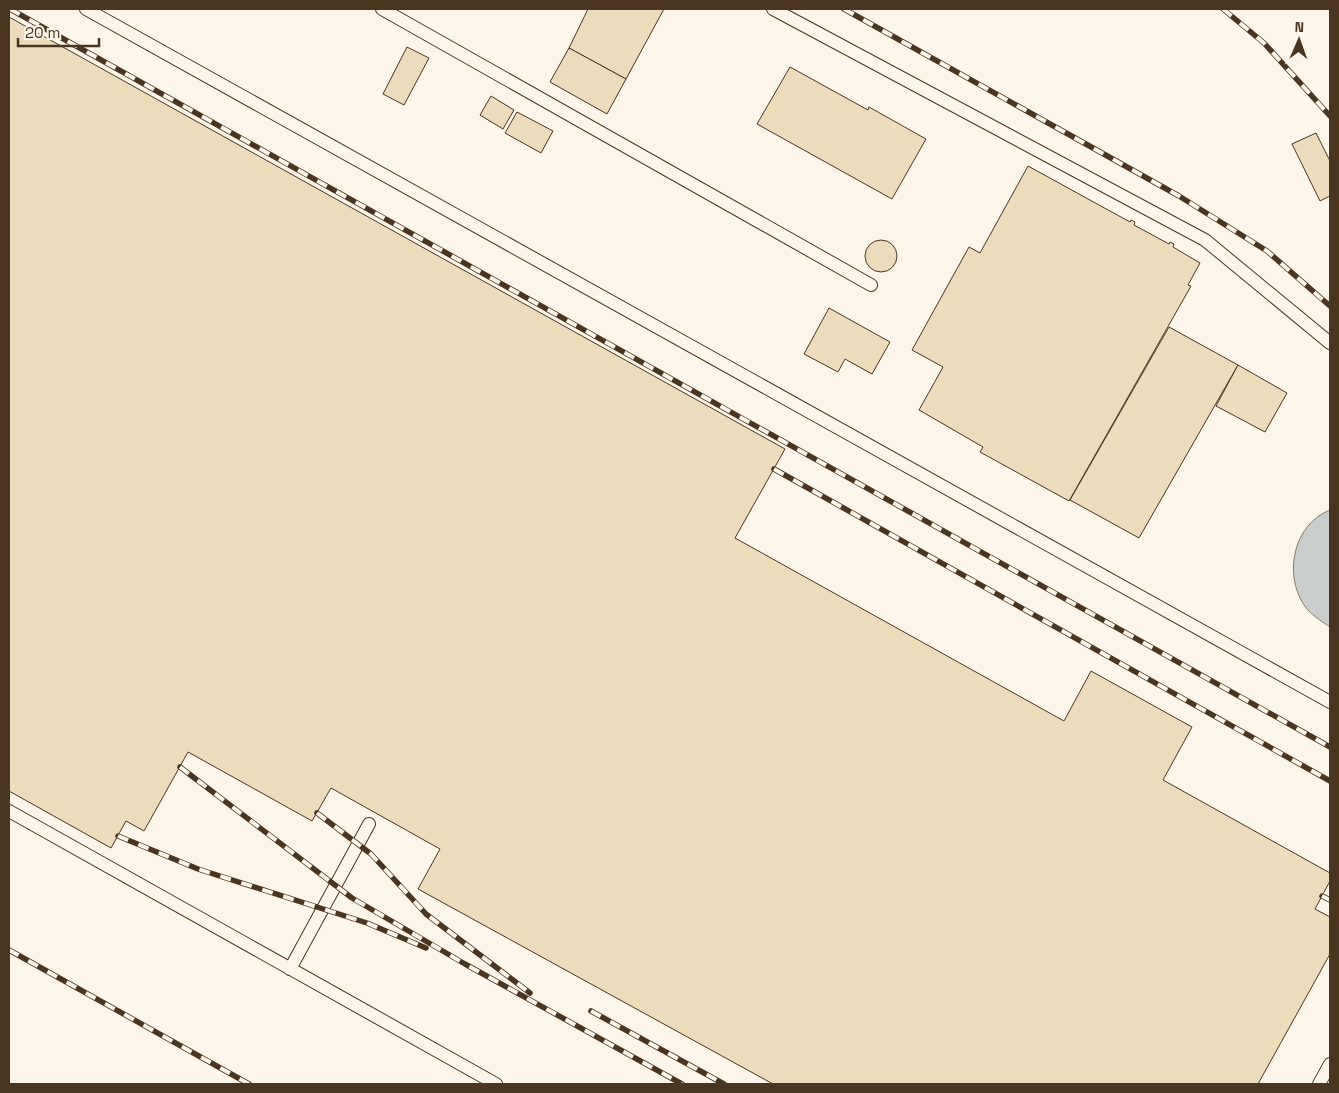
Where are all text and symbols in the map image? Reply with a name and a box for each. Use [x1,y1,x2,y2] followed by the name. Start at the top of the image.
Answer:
[18,15,99,47] scale bar
[1274,15,1324,65] north arrow
[1294,18,1304,36] text: N
[25,23,60,42] text: 20 m

